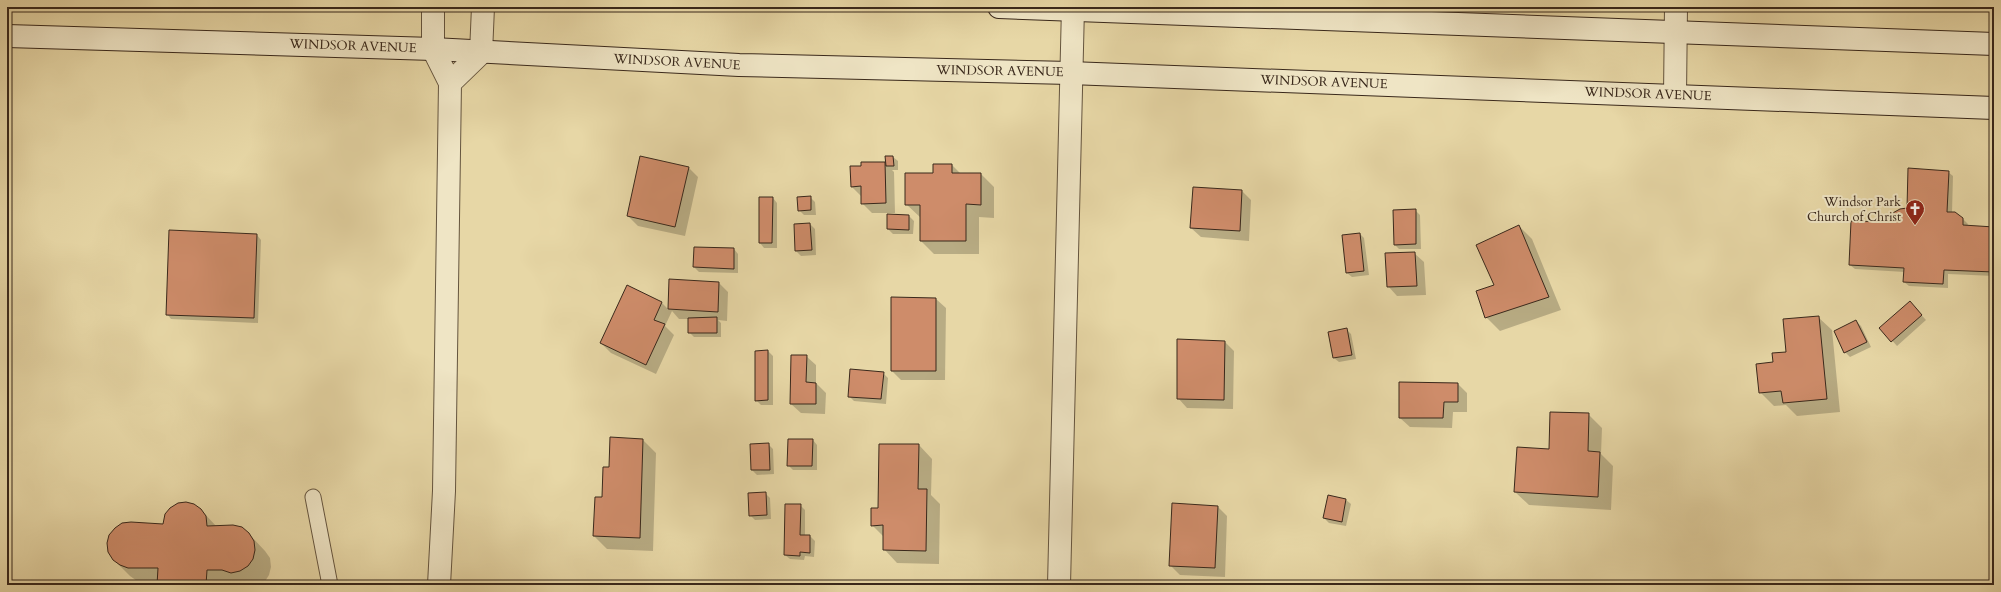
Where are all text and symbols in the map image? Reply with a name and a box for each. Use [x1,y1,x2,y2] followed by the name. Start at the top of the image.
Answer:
[288,35,417,57] street label: WINDSOR AVENUE
[612,50,741,74] street label: WINDSOR AVENUE
[935,61,1064,81] street label: WINDSOR AVENUE
[1259,71,1388,93] street label: WINDSOR AVENUE
[1583,83,1712,105] street label: WINDSOR AVENUE
[1807,193,1901,226] place label: Windsor Park Church of Christ
[1904,198,1926,226] church icon: Windsor Park Church of Christ

